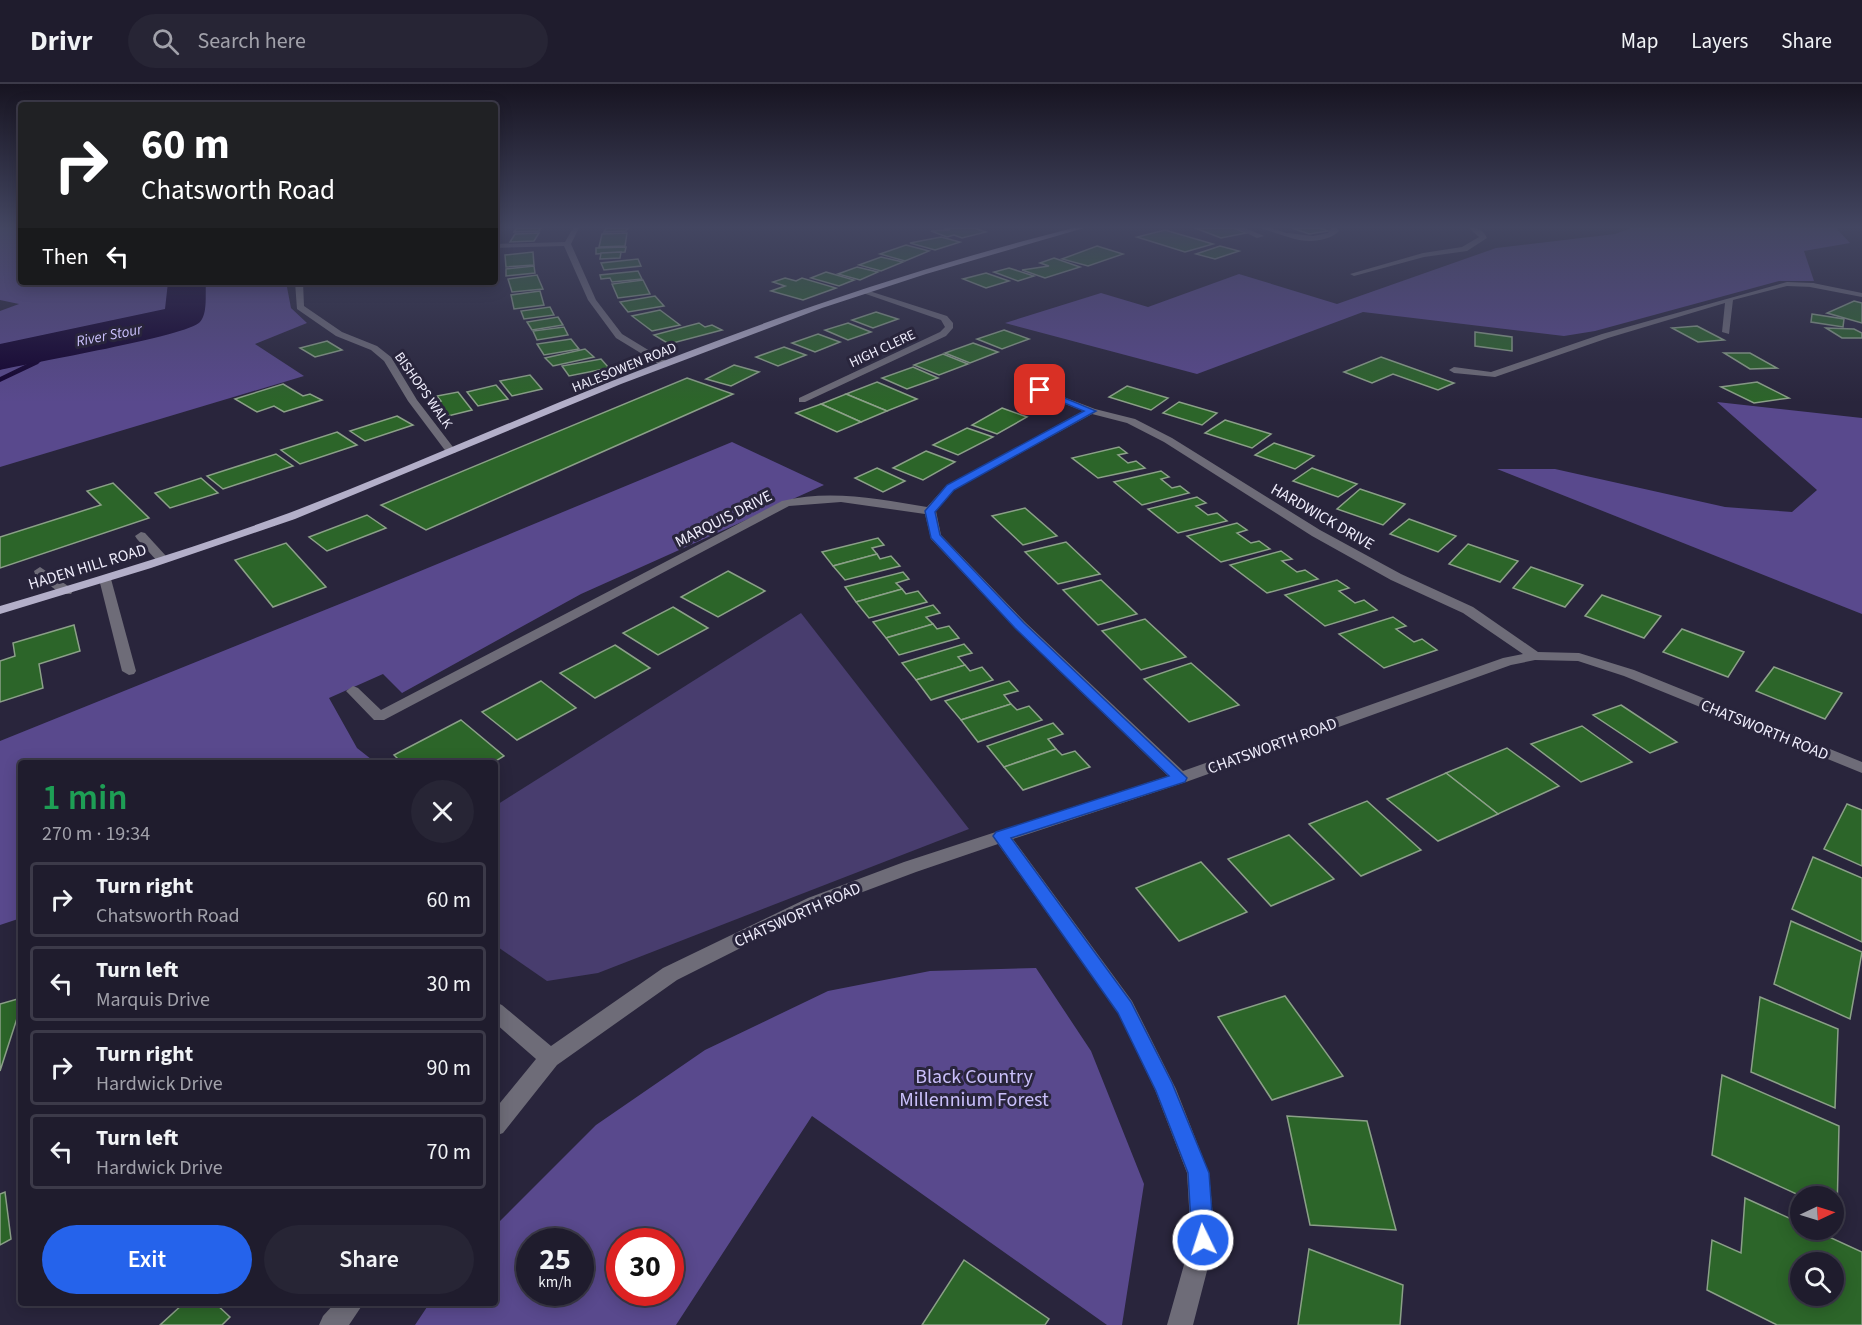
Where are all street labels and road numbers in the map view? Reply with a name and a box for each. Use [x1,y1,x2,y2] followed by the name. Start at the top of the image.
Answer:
[846,325,919,373] street label: HIGH CLERE
[569,338,680,398] street label: HALESOWEN ROAD
[389,348,458,434] street label: BISHOPS WALK
[1267,478,1378,555] street label: HARDWICK DRIVE
[671,485,776,553] street label: MARQUIS DRIVE
[26,538,149,595] street label: HADEN HILL ROAD
[1697,694,1832,766] street label: CHATSWORTH ROAD
[1205,712,1340,780] street label: CHATSWORTH ROAD
[731,877,864,953] street label: CHATSWORTH ROAD

